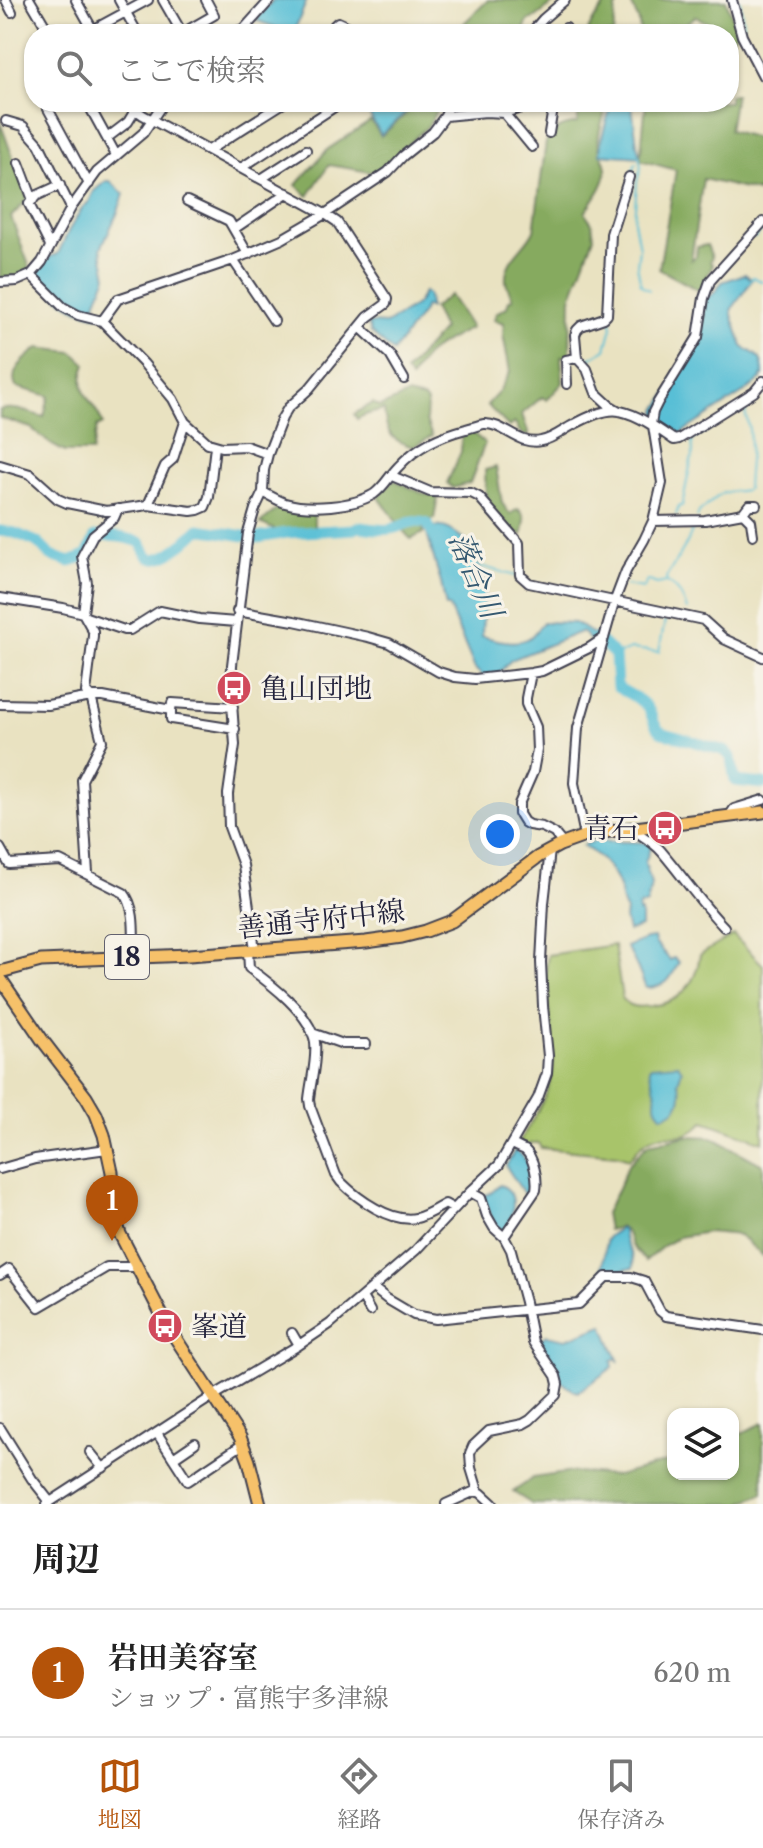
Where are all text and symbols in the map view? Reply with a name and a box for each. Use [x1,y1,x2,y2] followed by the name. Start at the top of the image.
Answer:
[24,24,739,112] search box
[52,46,96,90] icon: search
[116,52,266,89] text: ここで検索
[441,526,512,626] water label: 落合川
[215,669,253,707] bus stop icon: 亀山団地
[260,671,372,705] place label: 亀山団地
[646,809,684,847] bus stop icon: 青石
[583,811,639,845] place label: 青石
[480,814,520,854] your location
[236,893,406,945] street label: 善通寺府中線
[105,935,149,979] road number: 18
[86,1175,138,1241] pin: 1
[146,1307,184,1345] bus stop icon: 峯道
[191,1309,247,1343] place label: 峯道
[667,1408,739,1480] map controls
[667,1408,739,1480] button: layers
[32,1538,100,1580] text: 周辺
[108,1639,258,1676] text: 岩田美容室
[52,1657,64,1689] text: 1
[653,1657,731,1689] text: 620 m
[108,1682,389,1714] text: ショップ · 富熊宇多津線
[98,1754,142,1833] tab: 地図
[337,1754,381,1833] tab: 経路
[577,1754,665,1833] tab: 保存済み

